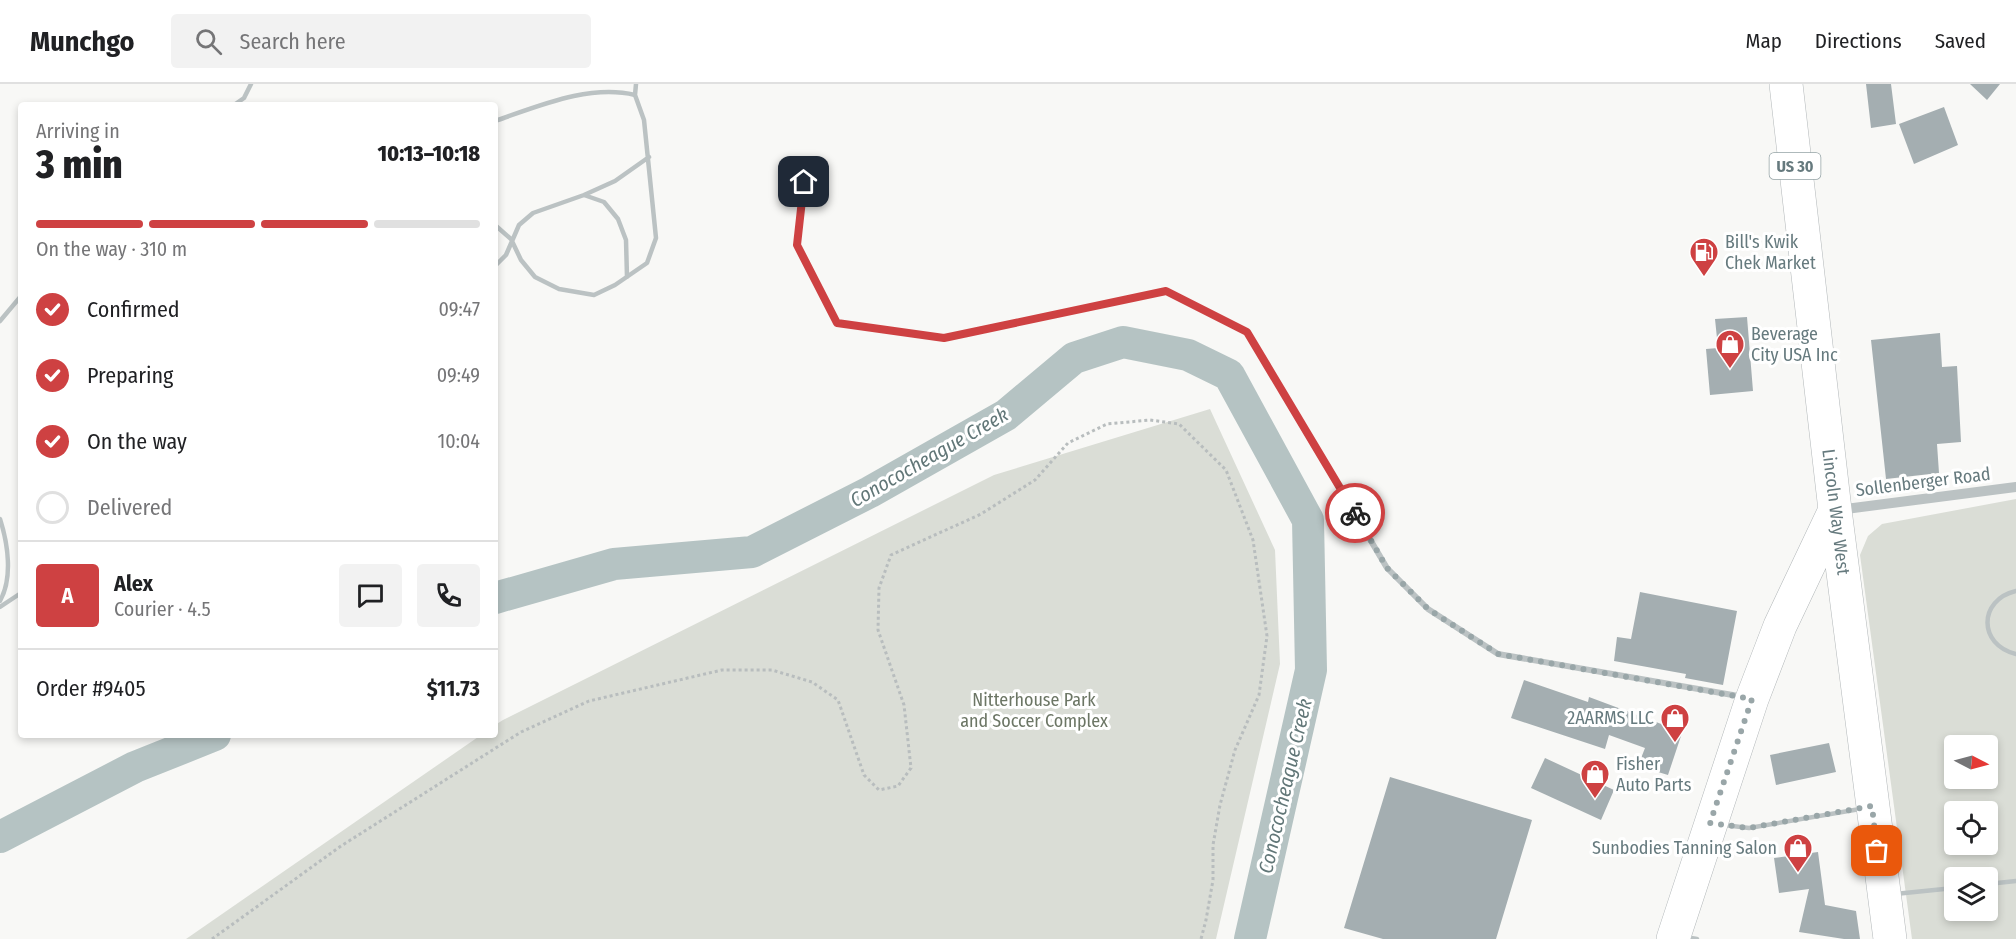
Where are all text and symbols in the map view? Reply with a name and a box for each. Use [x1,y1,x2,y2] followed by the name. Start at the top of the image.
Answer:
[171,14,591,68] search box
[30,25,135,58] text: Munchgo
[192,25,225,58] icon: search
[240,28,346,55] text: Search here
[1745,28,1782,54] text: Map
[1815,28,1902,54] text: Directions
[1935,28,1986,54] text: Saved
[36,119,120,143] text: Arriving in
[377,140,480,167] text: 10:13–10:18
[36,142,123,188] text: 3 min
[1770,153,1820,179] road number: US 30
[778,156,829,207] pin
[787,165,820,198] icon: home
[1725,231,1816,274] place label: Bill's Kwik Chek Market
[1688,236,1720,278] fuel station icon: Bill's Kwik Chek Market
[36,237,187,261] text: On the way · 310 m
[36,293,69,326] icon: check
[87,296,180,323] text: Confirmed
[438,297,480,321] text: 09:47
[1751,323,1838,366] place label: Beverage City USA Inc
[1714,328,1746,370] shop icon: Beverage City USA Inc
[36,359,69,392] icon: check
[87,362,173,389] text: Preparing
[437,363,480,387] text: 09:49
[846,402,1012,512] water label: Conococheague Creek
[36,425,69,458] icon: check
[87,428,187,455] text: On the way
[437,429,480,453] text: 10:04
[1817,448,1855,576] street label: Lincoln Way West
[1854,463,1992,501] street label: Sollenberger Road
[1325,483,1385,543] courier
[87,494,172,521] text: Delivered
[1339,497,1372,530] icon: bike
[339,564,402,627] button: chat
[417,564,480,627] button: phone
[114,570,153,597] text: Alex
[62,582,73,609] text: A
[114,597,211,621] text: Courier · 4.5
[36,675,146,702] text: Order #9405
[427,675,480,702] text: $11.73
[960,689,1108,732] park label: Nitterhouse Park and Soccer Complex
[1253,696,1317,876] water label: Conococheague Creek
[1659,702,1691,744] shop icon: 2AARMS LLC
[1567,707,1654,729] place label: 2AARMS LLC
[1944,735,1998,789] north arrow
[1944,735,1998,921] map controls
[1616,753,1692,796] place label: Fisher Auto Parts
[1579,758,1611,800] shop icon: Fisher Auto Parts
[1944,801,1998,855] button: locate
[1851,825,1902,876] pin
[1782,832,1814,874] shop icon: Sunbodies Tanning Salon
[1860,834,1893,867] icon: bag
[1592,837,1777,859] place label: Sunbodies Tanning Salon
[1944,867,1998,921] button: layers

